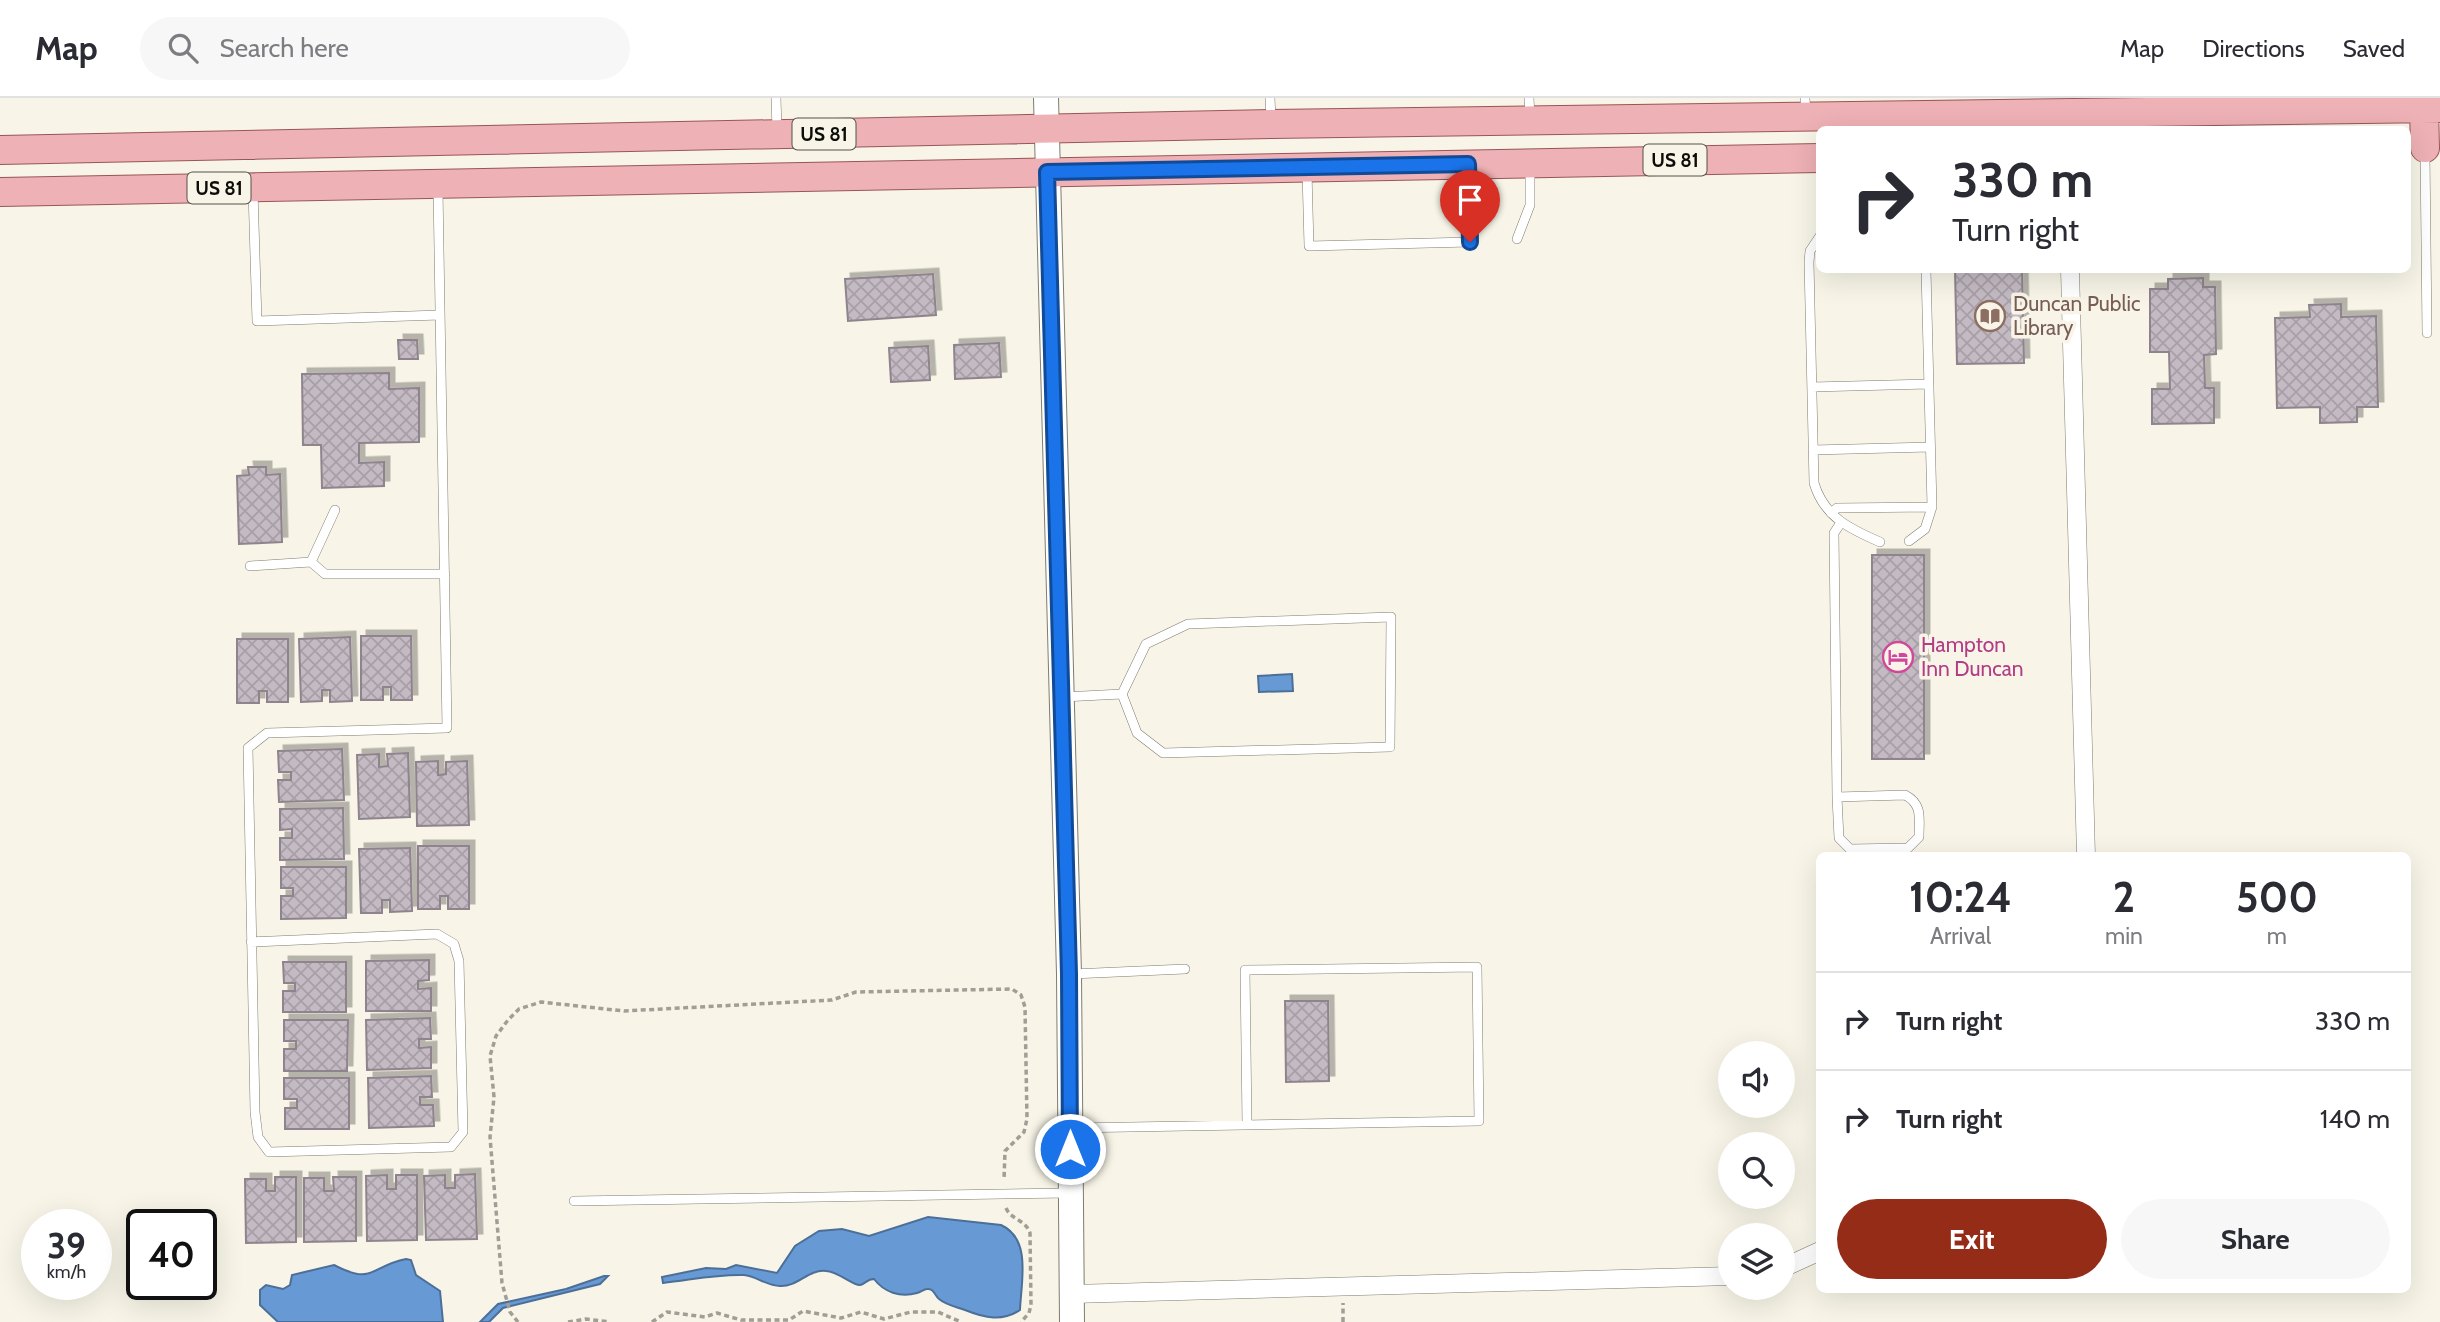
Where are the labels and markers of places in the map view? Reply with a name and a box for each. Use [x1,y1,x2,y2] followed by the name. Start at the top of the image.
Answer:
[1440,170,1500,242] pin
[2013,291,2140,340] place label: Duncan Public Library
[1973,299,2007,333] library icon: Duncan Public Library
[1921,632,2024,681] place label: Hampton Inn Duncan
[1881,640,1915,674] hotel icon: Hampton Inn Duncan

